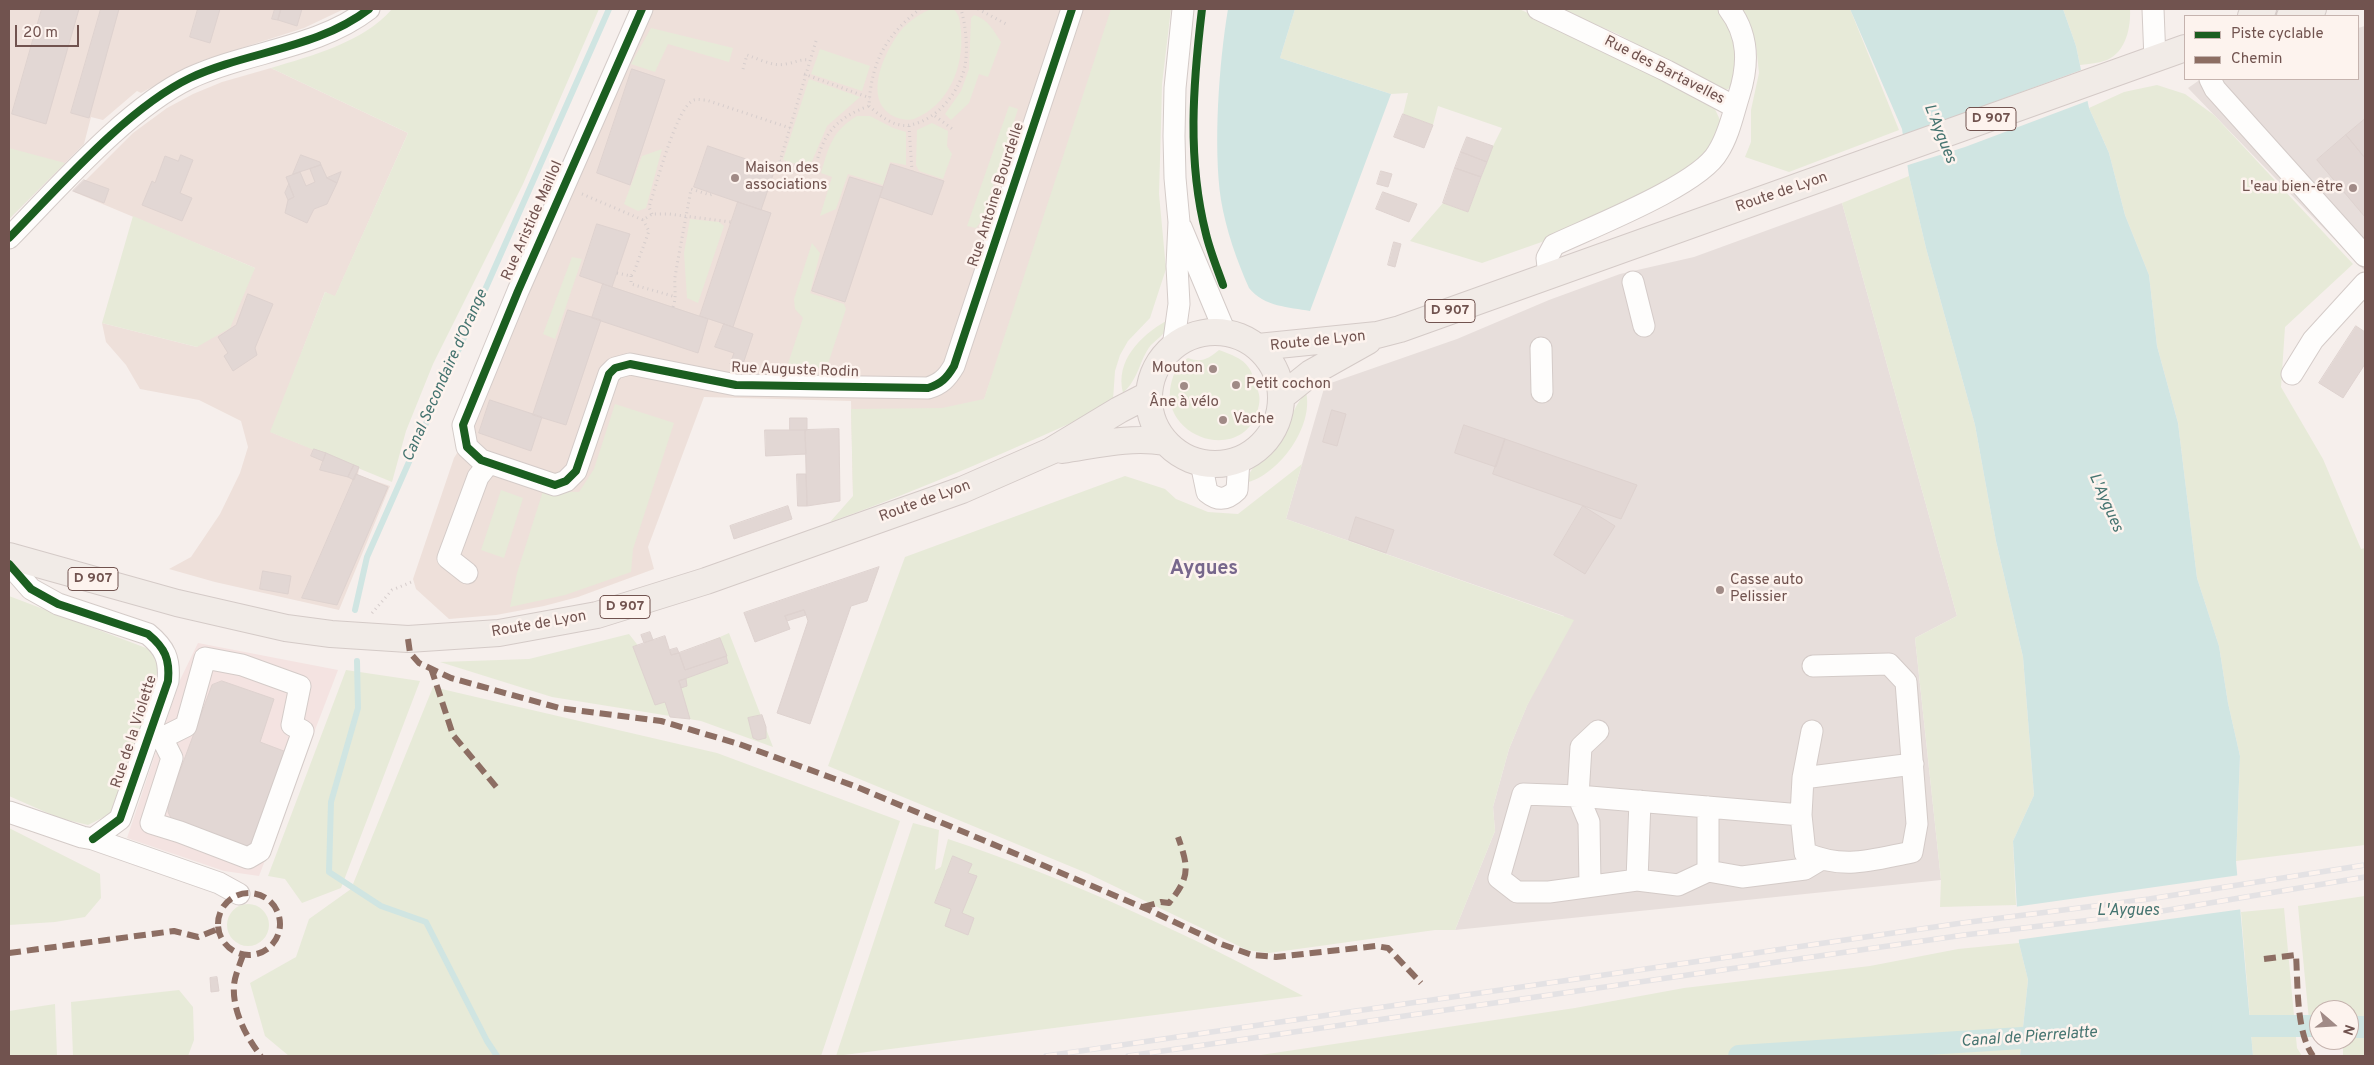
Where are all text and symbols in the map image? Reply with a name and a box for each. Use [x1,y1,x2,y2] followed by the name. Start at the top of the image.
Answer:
[18,15,81,47] scale bar
[2184,15,2359,80] legend
[23,24,58,43] text: 20 m
[2231,25,2324,44] text: Piste cyclable
[1601,33,1727,109] street label: Rue des Bartavelles
[2231,50,2283,69] text: Chemin
[1918,102,1960,166] water label: L'Aygues
[1966,108,2016,130] road number: D 907
[965,120,1029,270] street label: Rue Antoine Bourdelle
[499,158,567,284] street label: Rue Aristide Maillol
[745,160,827,195] place label: Maison des associations
[1734,169,1830,217] street label: Route de Lyon
[729,172,741,184] marker: Maison des associations
[2242,179,2343,197] place label: L'eau bien-être
[2347,182,2359,194] marker: L'eau bien-être
[399,287,493,465] water label: Canal Secondaire d'Orange
[1425,300,1475,322] road number: D 907
[1269,328,1367,356] street label: Route de Lyon
[731,360,859,382] street label: Rue Auguste Rodin
[1152,360,1203,378] place label: Mouton
[1207,363,1219,375] marker: Mouton
[1246,376,1331,394] place label: Petit cochon
[1230,379,1242,391] marker: Petit cochon
[1178,380,1190,392] marker: Âne à vélo
[1149,394,1219,412] place label: Âne à vélo
[1233,411,1274,429] place label: Vache
[1217,414,1229,426] marker: Vache
[2084,471,2126,535] water label: L'Aygues
[877,477,973,527] street label: Route de Lyon
[1170,558,1238,582] district label: Aygues
[68,568,118,590] road number: D 907
[1730,572,1803,607] place label: Casse auto Pelissier
[1714,584,1726,596] marker: Casse auto Pelissier
[600,596,650,618] road number: D 907
[490,608,588,642] street label: Route de Lyon
[108,673,162,791] street label: Rue de la Violette
[2097,902,2159,922] water label: L'Aygues
[2309,1000,2359,1050] north arrow
[2338,1022,2357,1037] text: N
[1960,1024,2098,1052] water label: Canal de Pierrelatte

